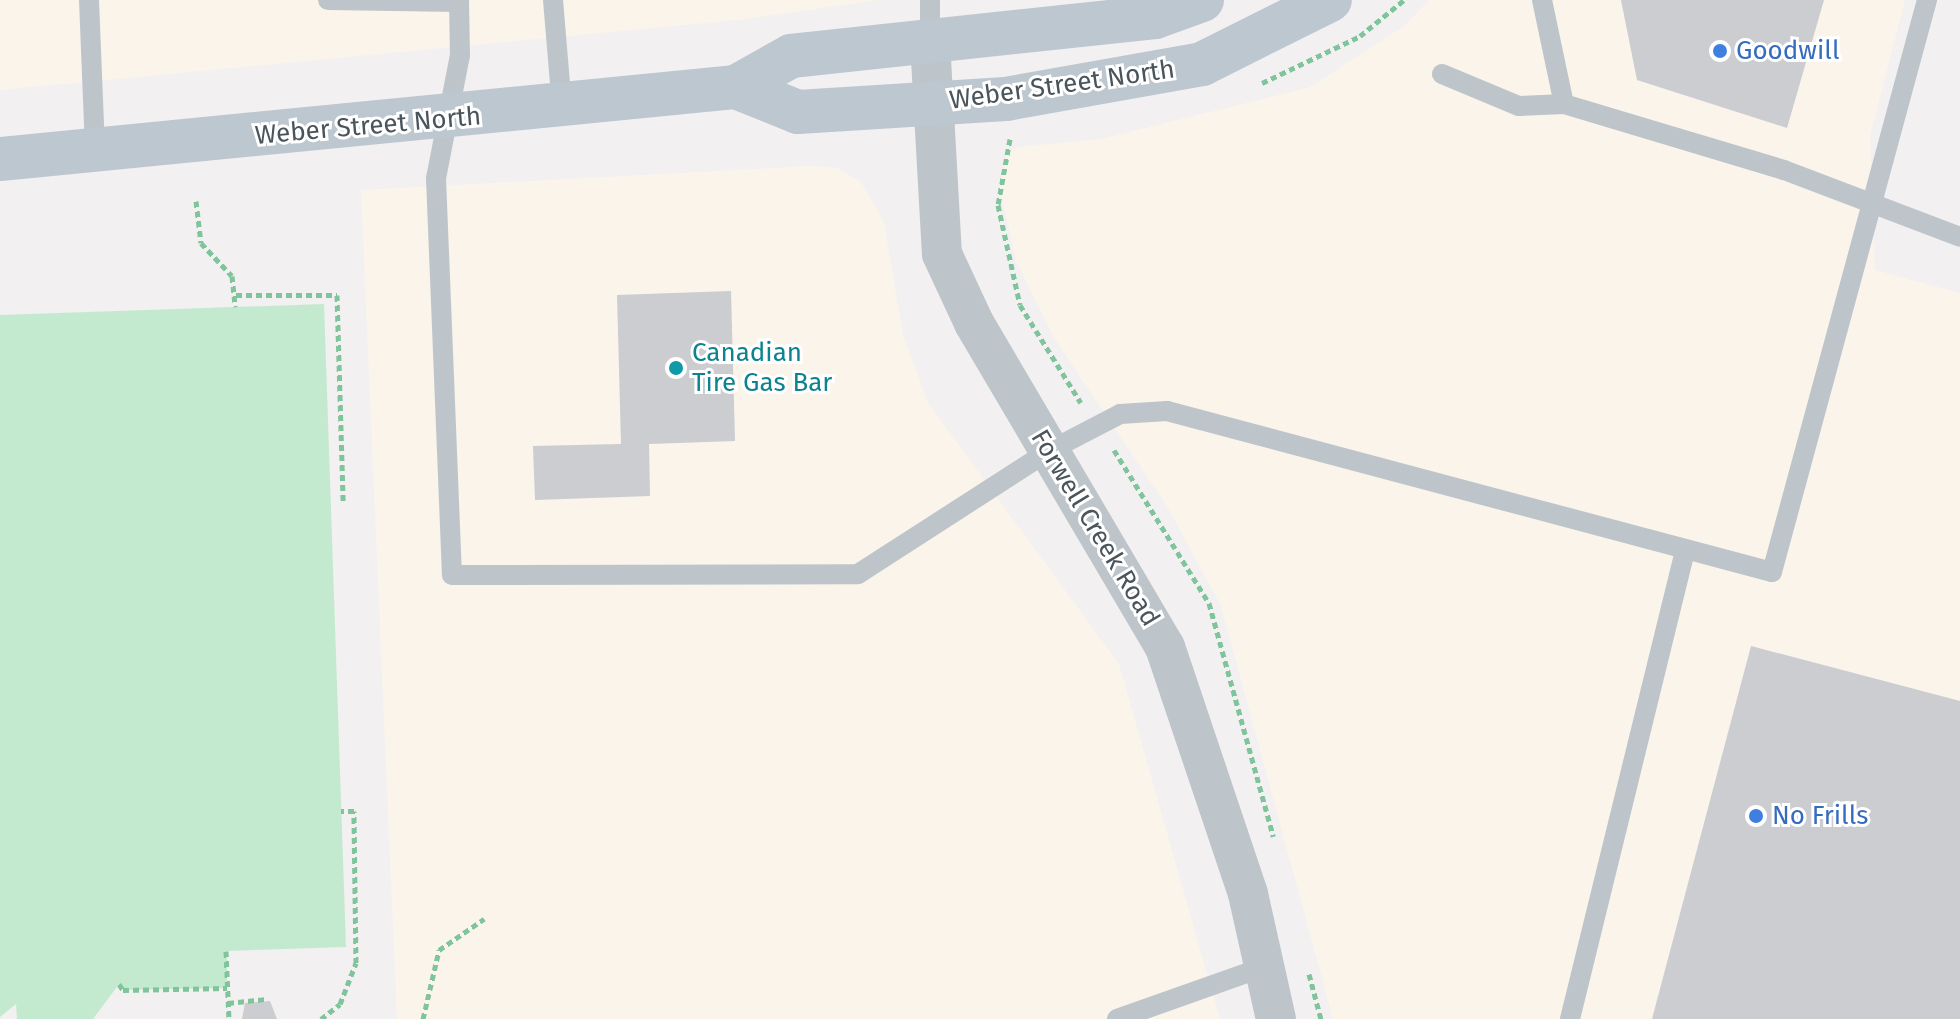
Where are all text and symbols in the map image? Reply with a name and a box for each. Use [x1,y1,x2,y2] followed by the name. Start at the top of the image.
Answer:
[1736,35,1840,67] place label: Goodwill
[1711,42,1729,60] marker: Goodwill
[947,54,1177,116] street label: Weber Street North
[254,101,482,151] street label: Weber Street North
[692,337,832,398] place label: Canadian Tire Gas Bar
[667,359,685,377] marker: Canadian Tire Gas Bar
[1024,424,1166,632] street label: Forwell Creek Road
[1772,800,1868,832] place label: No Frills
[1747,807,1765,825] marker: No Frills

